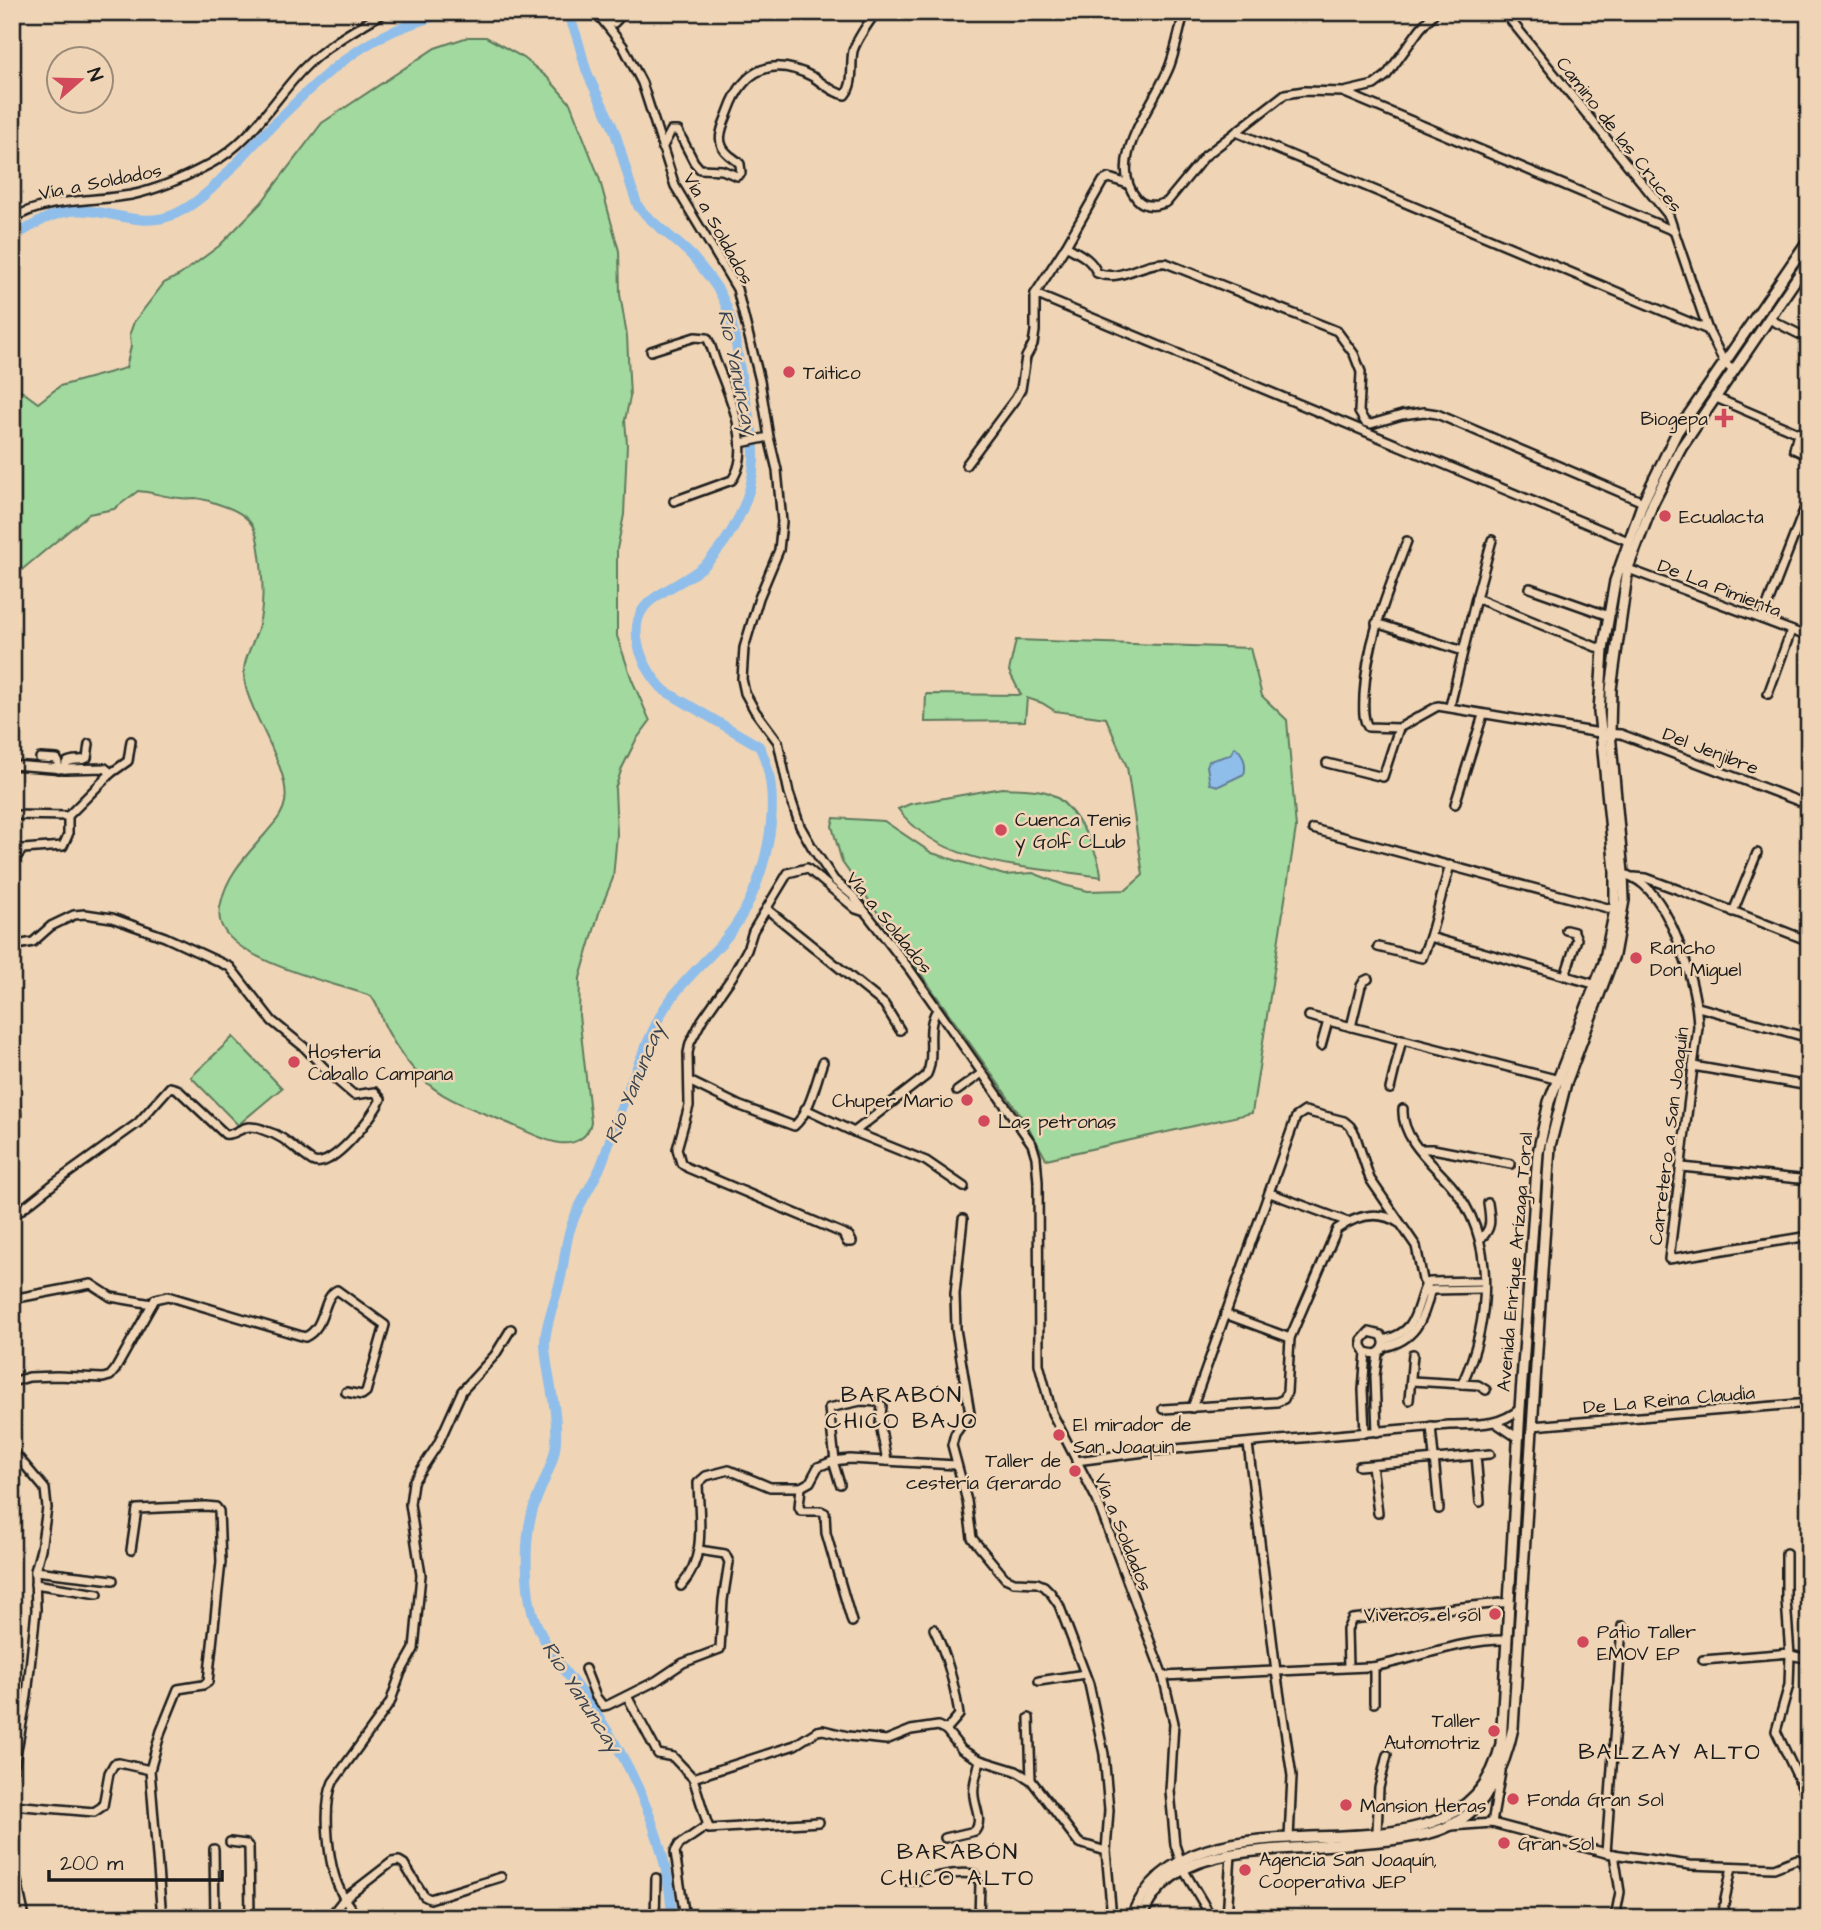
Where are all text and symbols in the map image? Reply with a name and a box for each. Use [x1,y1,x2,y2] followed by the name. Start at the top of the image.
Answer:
[46,46,116,116] north arrow
[1549,51,1688,219] street label: Camino de las Cruces
[80,64,109,85] text: N
[37,157,164,208] street label: Vía a Soldados
[676,168,760,290] street label: Vía a Soldados
[709,307,765,440] water label: Río Yanuncay
[803,360,861,387] place label: Taitico
[781,364,797,380] marker: Taitico
[1641,406,1708,434] place label: Biogepa
[1714,408,1734,428] marker: Biogepa
[1679,504,1764,531] place label: Ecualacta
[1657,508,1673,524] marker: Ecualacta
[1654,552,1785,624] street label: De La Pimienta
[1659,721,1762,782] street label: Del Jenjibre
[1015,807,1131,857] place label: Cuenca Tenis y Golf CLub
[993,822,1009,838] marker: Cuenca Tenis y Golf CLub
[839,866,939,980] street label: Vía a Soldados
[1650,935,1741,985] place label: Rancho Don Miguel
[1628,950,1644,966] marker: Rancho Don Miguel
[597,1016,674,1148] water label: Río Yanuncay
[1643,1026,1696,1247] street label: Carretero a San Joaquín
[308,1039,453,1088] place label: Hostería Caballo Campana
[286,1054,302,1070] marker: Hostería Caballo Campana
[832,1088,953,1115] place label: Chuper Mario
[959,1092,975,1108] marker: Chuper Mario
[998,1109,1116,1136] place label: Las petronas
[976,1113,992,1129] marker: Las petronas
[1491,1131,1541,1393] street label: Avenida Enrique Arízaga Toral
[825,1379,979,1437] district label: BARABÓN CHICO BAJO
[1582,1380,1756,1421] street label: De La Reina Claudia
[1073,1412,1191,1461] place label: El mirador de San Joaquin
[1051,1427,1067,1443] marker: El mirador de San Joaquin
[906,1448,1061,1497] place label: Taller de cestería Gerardo
[1067,1463,1083,1479] marker: Taller de cestería Gerardo
[1087,1470,1158,1595] street label: Vía a Soldados
[1364,1602,1481,1629] place label: Viveros el sol
[1487,1606,1503,1622] marker: Viveros el sol
[1597,1619,1696,1668] place label: Patio Taller EMOV EP
[1575,1634,1591,1650] marker: Patio Taller EMOV EP
[534,1636,630,1761] water label: Río Yanuncay
[1384,1708,1481,1757] place label: Taller Automotriz
[1486,1723,1502,1739] marker: Taller Automotriz
[1578,1736,1762,1768] district label: BALZAY ALTO
[1527,1787,1664,1814] place label: Fonda Gran Sol
[1505,1791,1521,1807] marker: Fonda Gran Sol
[1360,1793,1487,1820] place label: Mansion Heras
[1338,1797,1354,1813] marker: Mansion Heras
[1518,1831,1594,1858] place label: Gran Sol
[1496,1835,1512,1851] marker: Gran Sol
[881,1836,1036,1894] district label: BARABÓN CHICO ALTO
[49,1839,222,1883] scale bar
[1259,1847,1437,1896] place label: Agencia San Joaquín, Cooperativa JEP
[60,1849,124,1878] text: 200 m
[1237,1862,1253,1878] marker: Agencia San Joaquín, Cooperativa JEP

